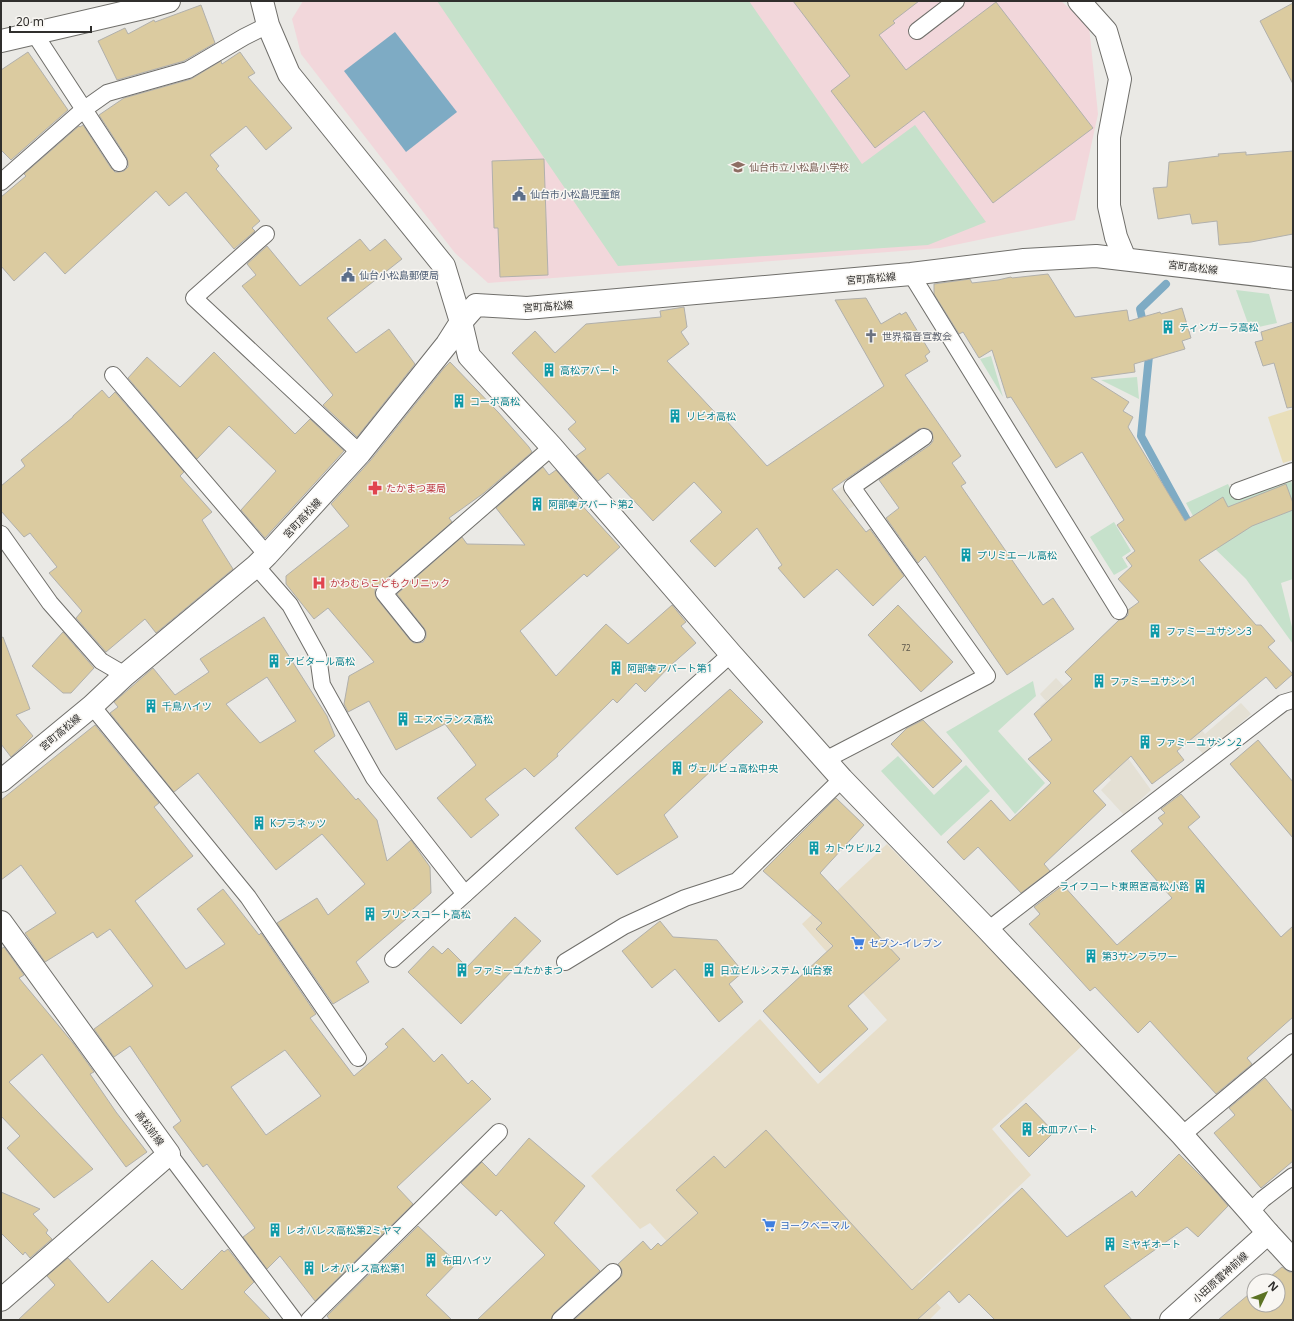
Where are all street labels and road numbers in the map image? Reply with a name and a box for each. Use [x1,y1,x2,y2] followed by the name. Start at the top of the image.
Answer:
[1167,257,1219,277] street label: 宮町高松線
[845,269,897,287] street label: 宮町高松線
[523,297,573,315] street label: 宮町高松線
[280,495,324,541] street label: 宮町高松線
[36,711,84,753] street label: 宮町高松線
[133,1108,167,1148] street label: 高松前線
[1189,1248,1251,1306] street label: 小田原雷神前線

